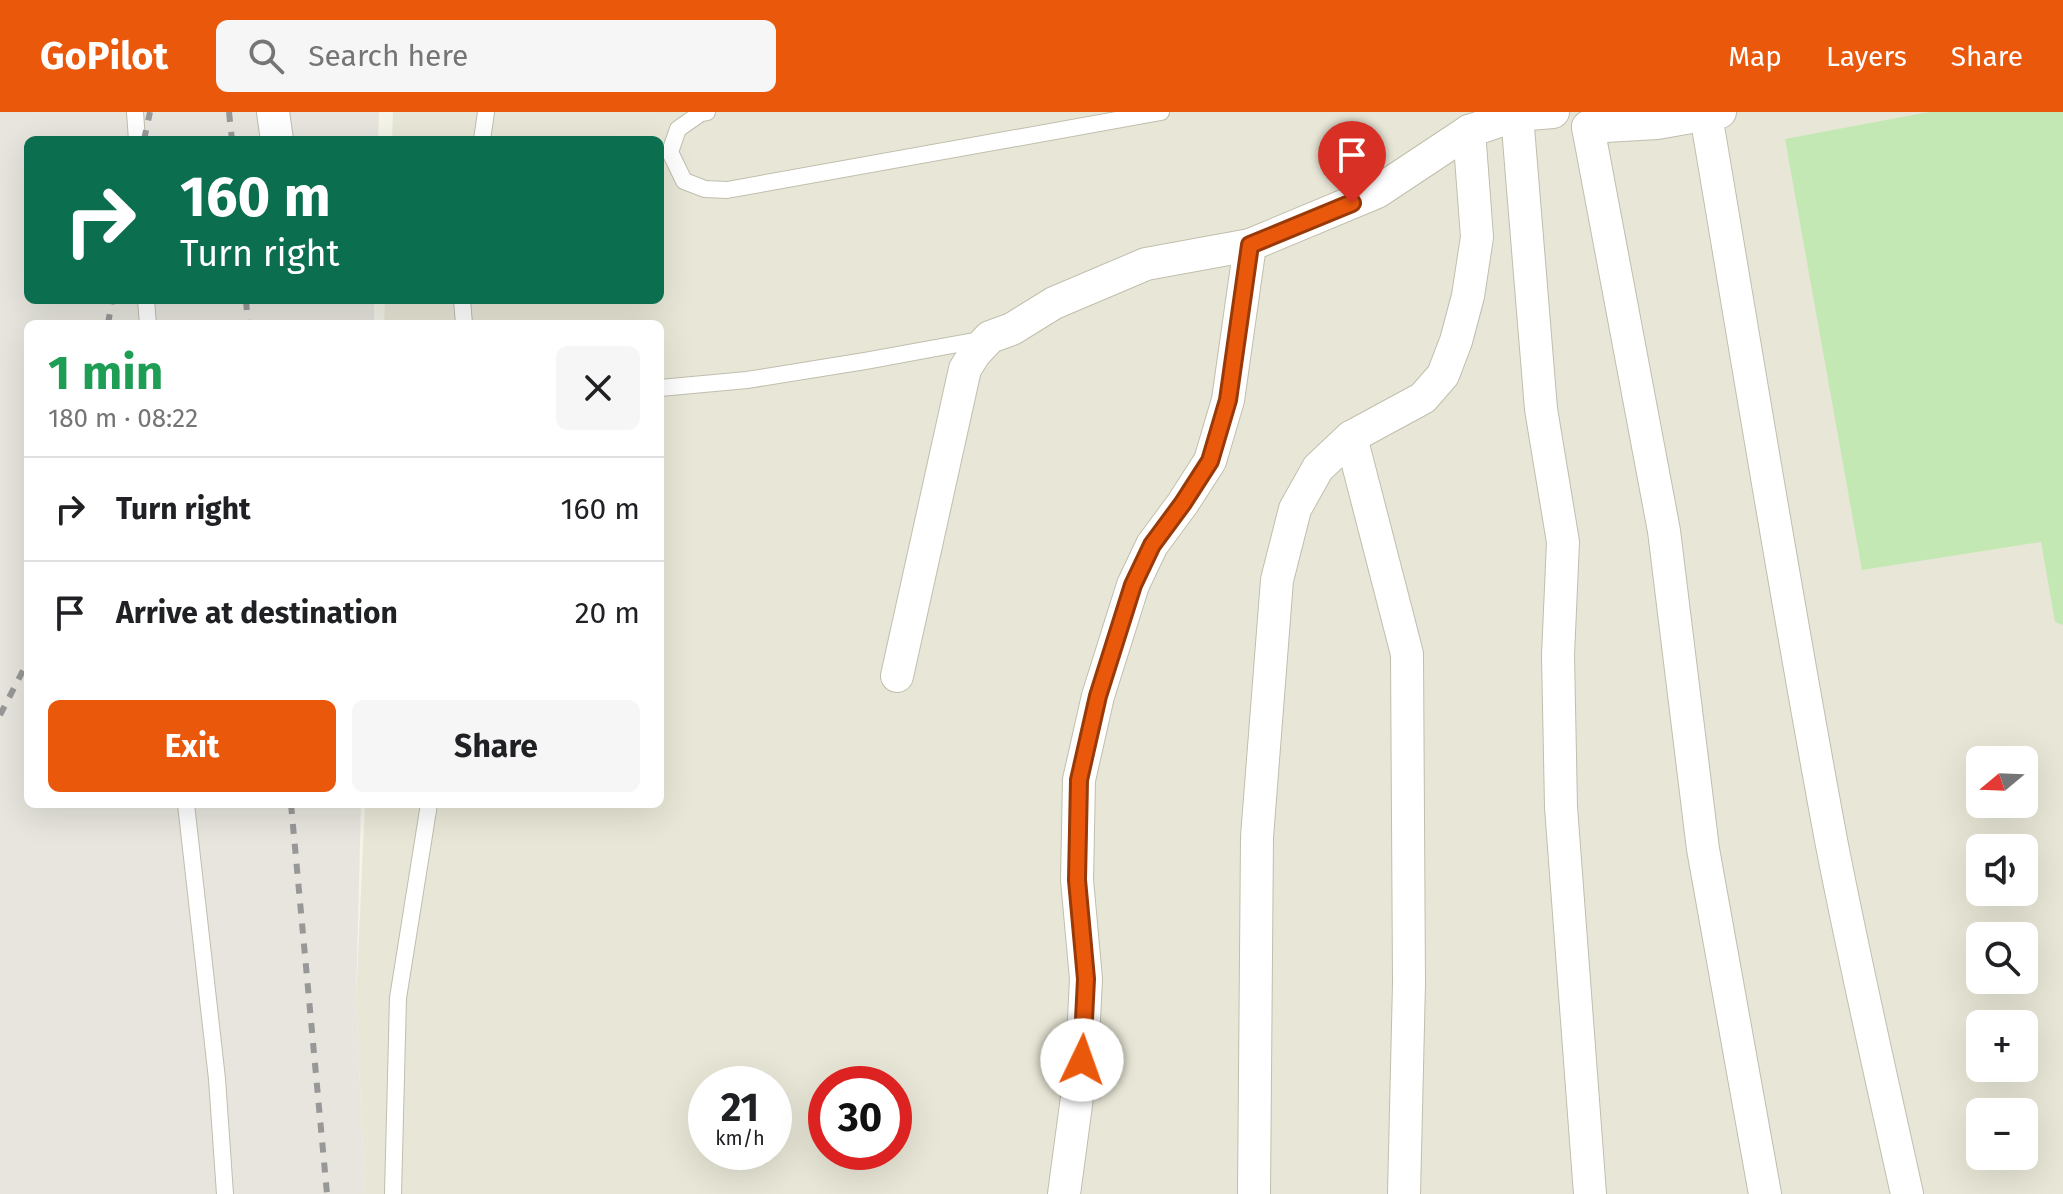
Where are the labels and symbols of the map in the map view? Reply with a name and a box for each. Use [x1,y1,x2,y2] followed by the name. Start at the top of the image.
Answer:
[1318,121,1386,203] pin
[1966,746,2038,818] north arrow
[1040,1018,1124,1102] position arrow
[808,1066,912,1170] speed limit sign: 30

